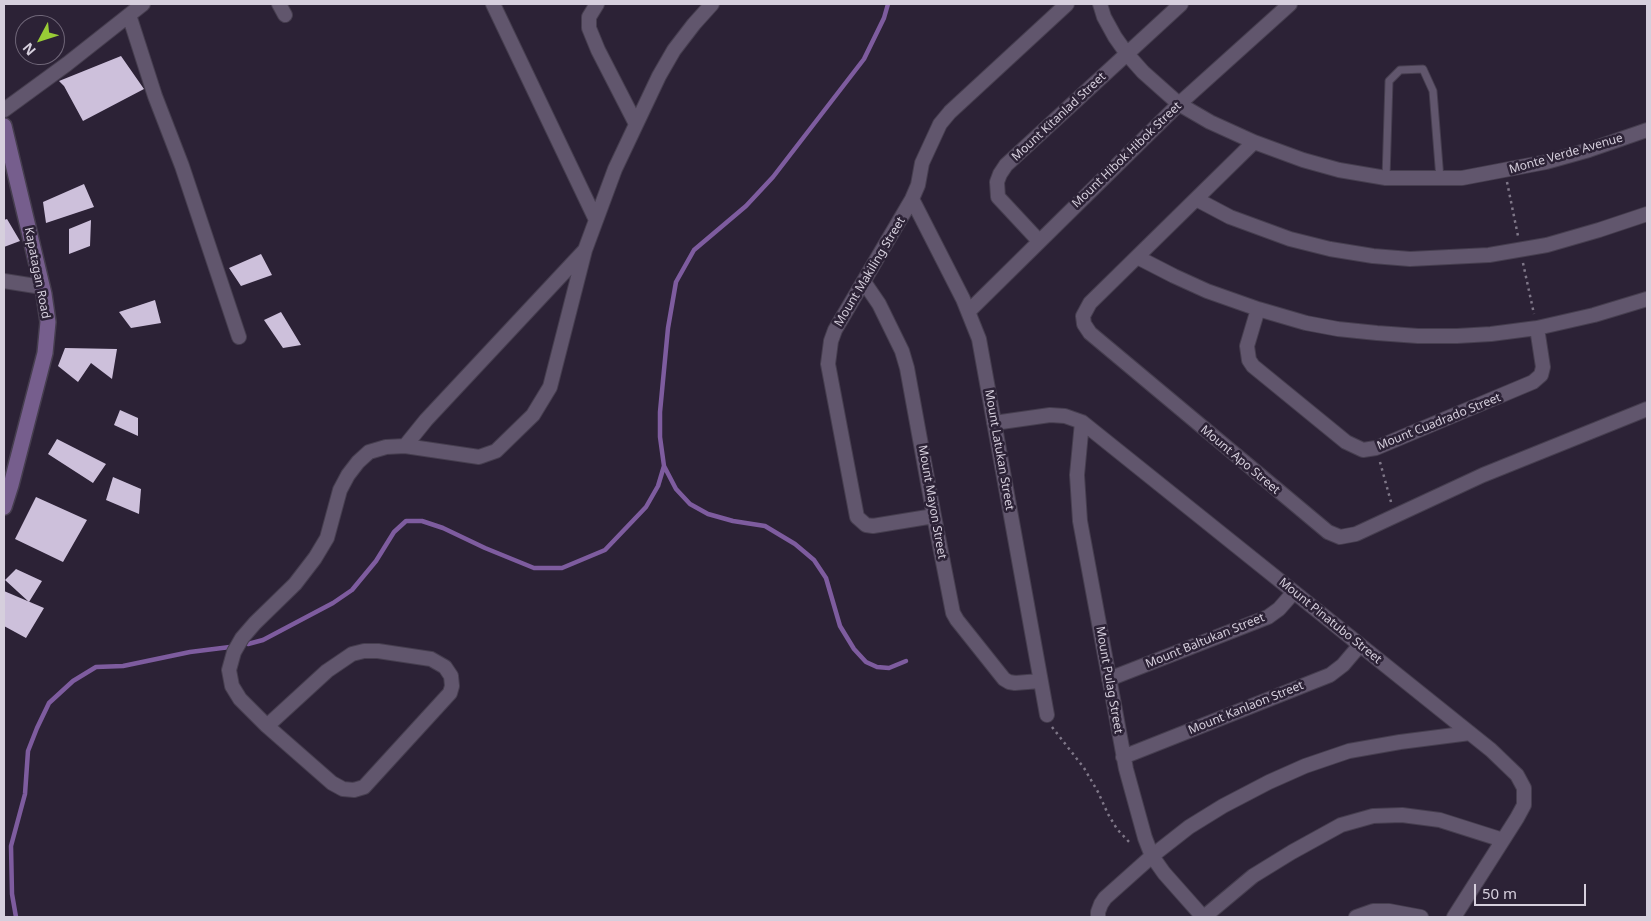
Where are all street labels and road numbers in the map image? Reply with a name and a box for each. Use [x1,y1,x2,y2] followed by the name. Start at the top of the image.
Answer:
[1009,70,1109,164] street label: Mount Kitanlad Street
[1069,99,1185,211] street label: Mount Hibok Hibok Street
[1507,131,1625,177] street label: Monte Verde Avenue
[832,215,908,329] street label: Mount Makiling Street
[21,226,53,320] street label: Kapatagan Road
[981,388,1017,512] street label: Mount Latukan Street
[1375,391,1503,453] street label: Mount Cuadrado Street
[1197,423,1283,497] street label: Mount Apo Street
[915,444,949,560] street label: Mount Mayon Street
[1276,575,1384,667] street label: Mount Pinatubo Street
[1143,611,1267,671] street label: Mount Baltukan Street
[1092,625,1126,735] street label: Mount Pulag Street
[1186,678,1306,738] street label: Mount Kanlaon Street

